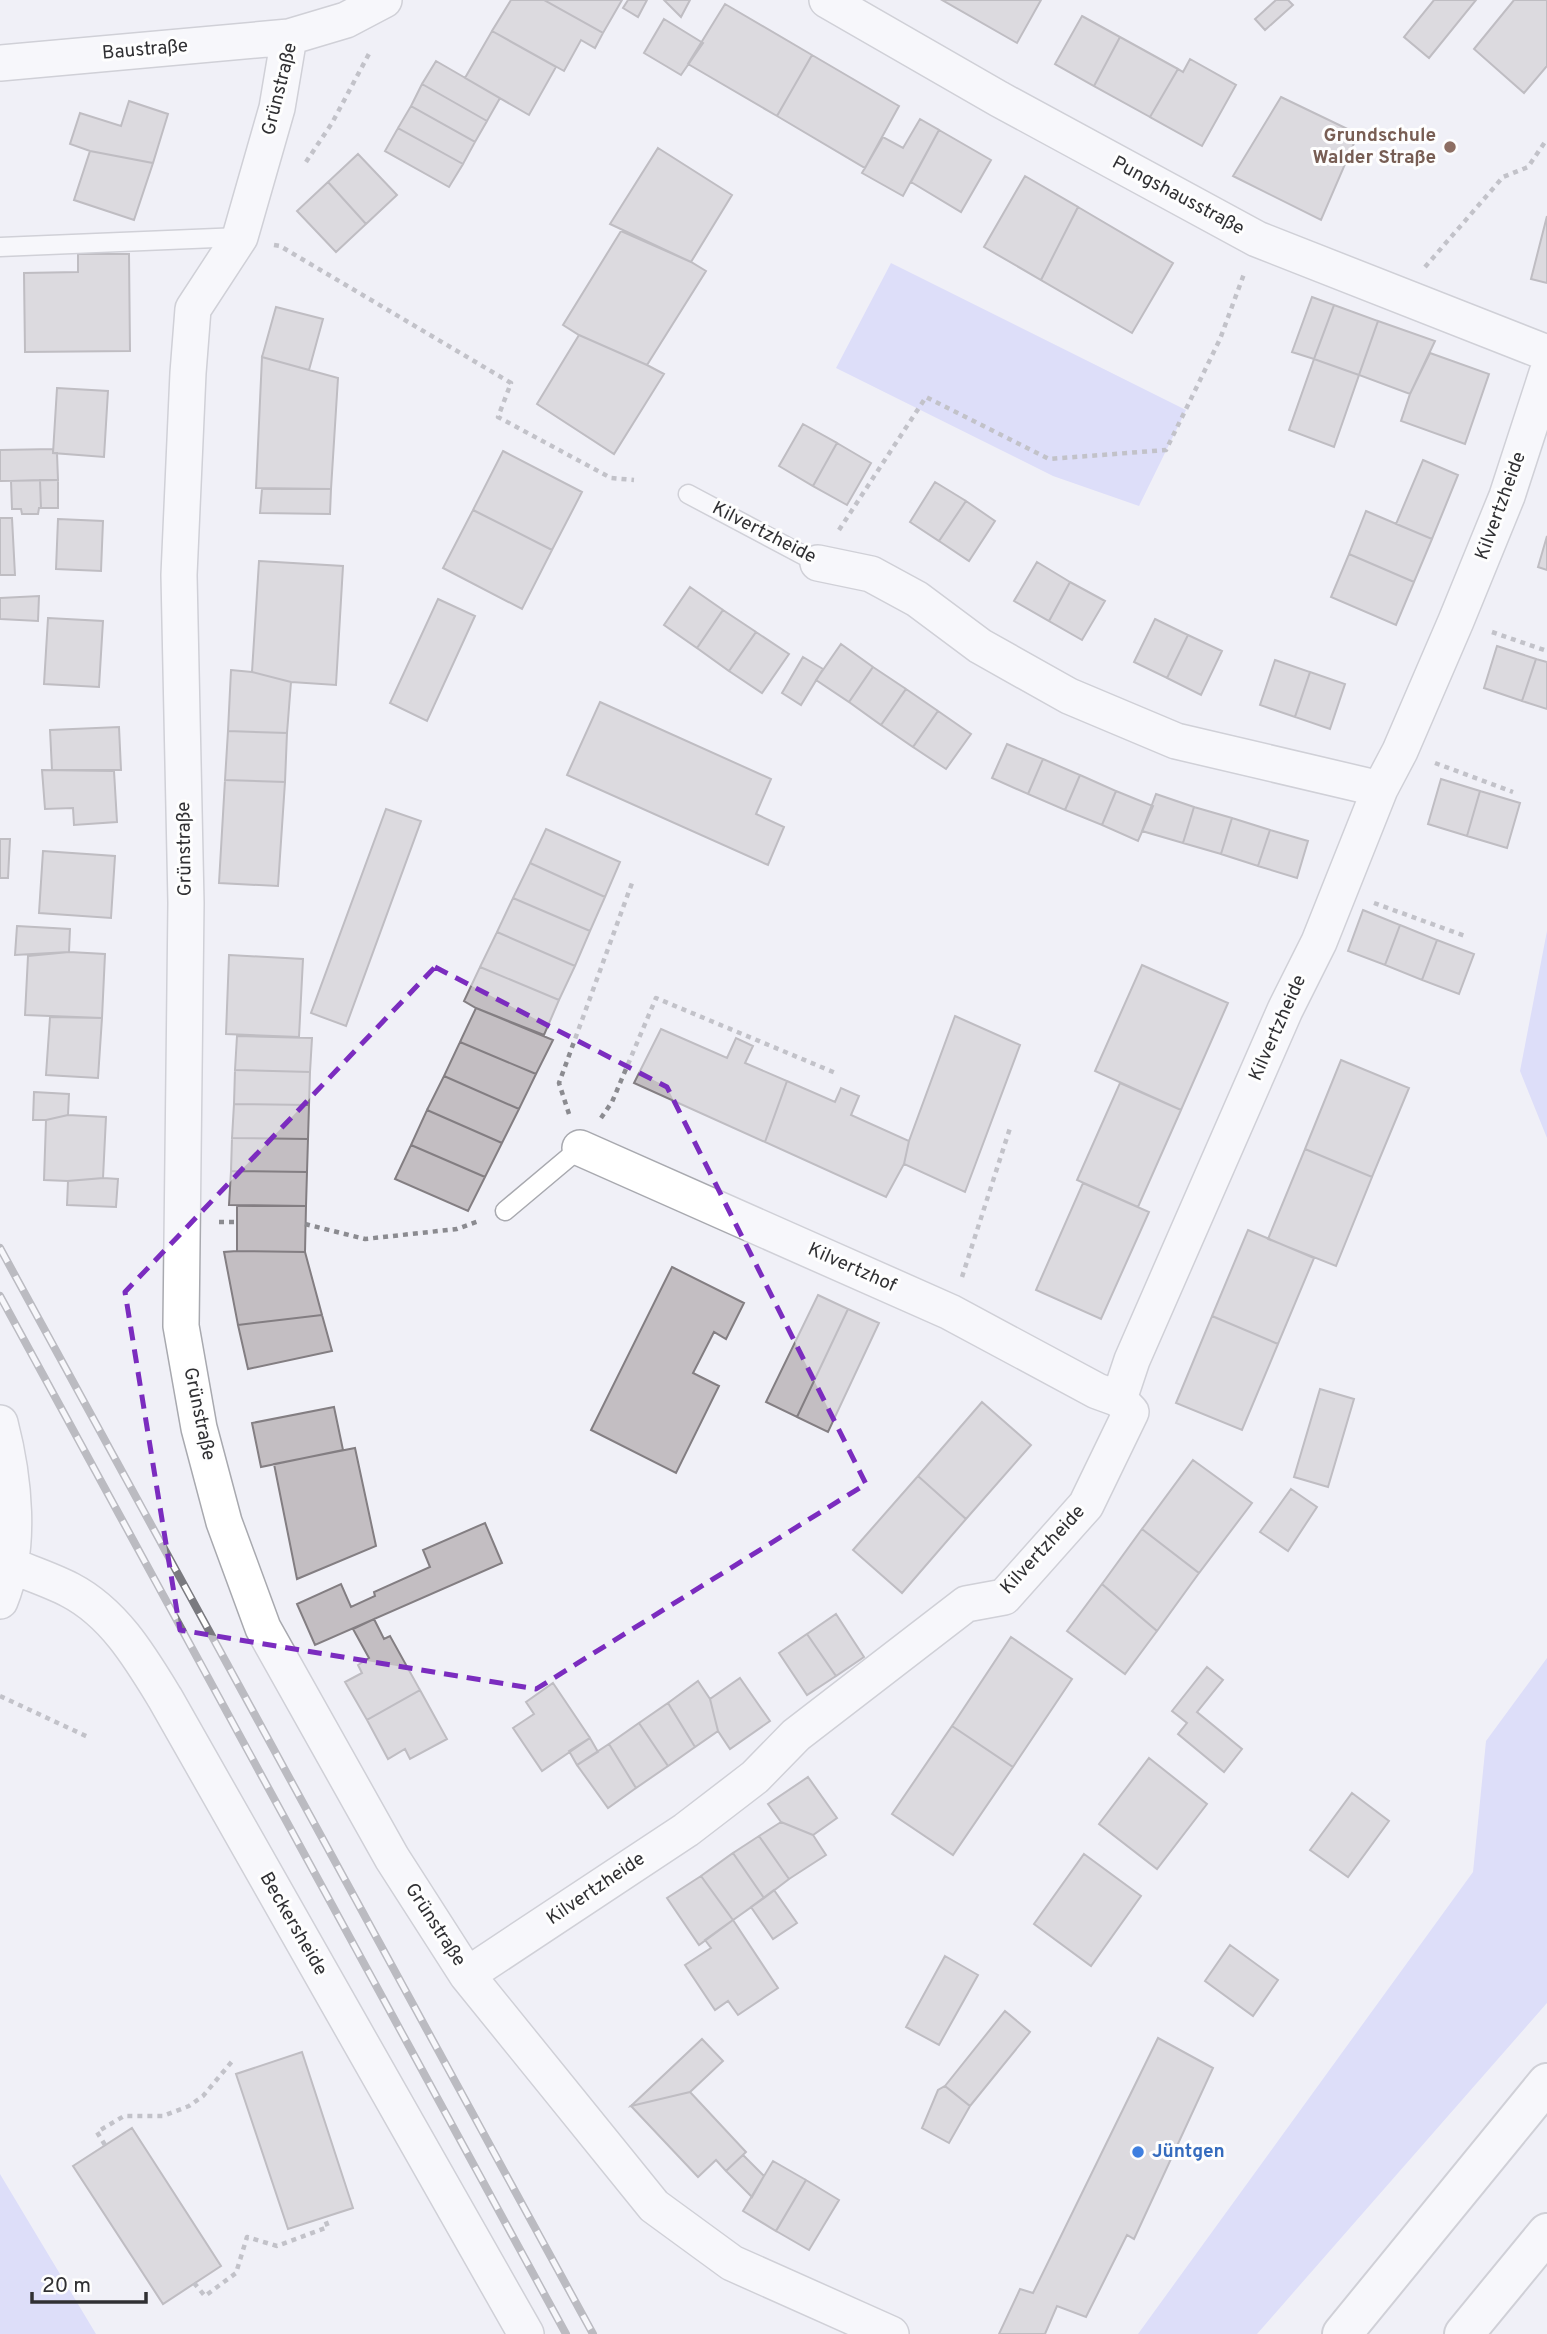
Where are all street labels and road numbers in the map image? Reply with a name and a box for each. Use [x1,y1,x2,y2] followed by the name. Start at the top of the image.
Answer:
[101,34,189,66] street label: Baustraße
[257,40,303,138] street label: Grünstraße
[1108,151,1248,241] street label: Pungshausstraße
[1470,449,1532,563] street label: Kilvertzheide
[708,497,820,569] street label: Kilvertzheide
[172,801,198,897] street label: Grünstraße
[1244,971,1312,1085] street label: Kilvertzheide
[804,1238,901,1298] street label: Kilvertzhof
[177,1365,221,1463] street label: Grünstraße
[995,1500,1091,1600] street label: Kilvertzheide
[542,1847,650,1931] street label: Kilvertzheide
[254,1868,332,1980] street label: Beckersheide
[399,1879,471,1971] street label: Grünstraße

